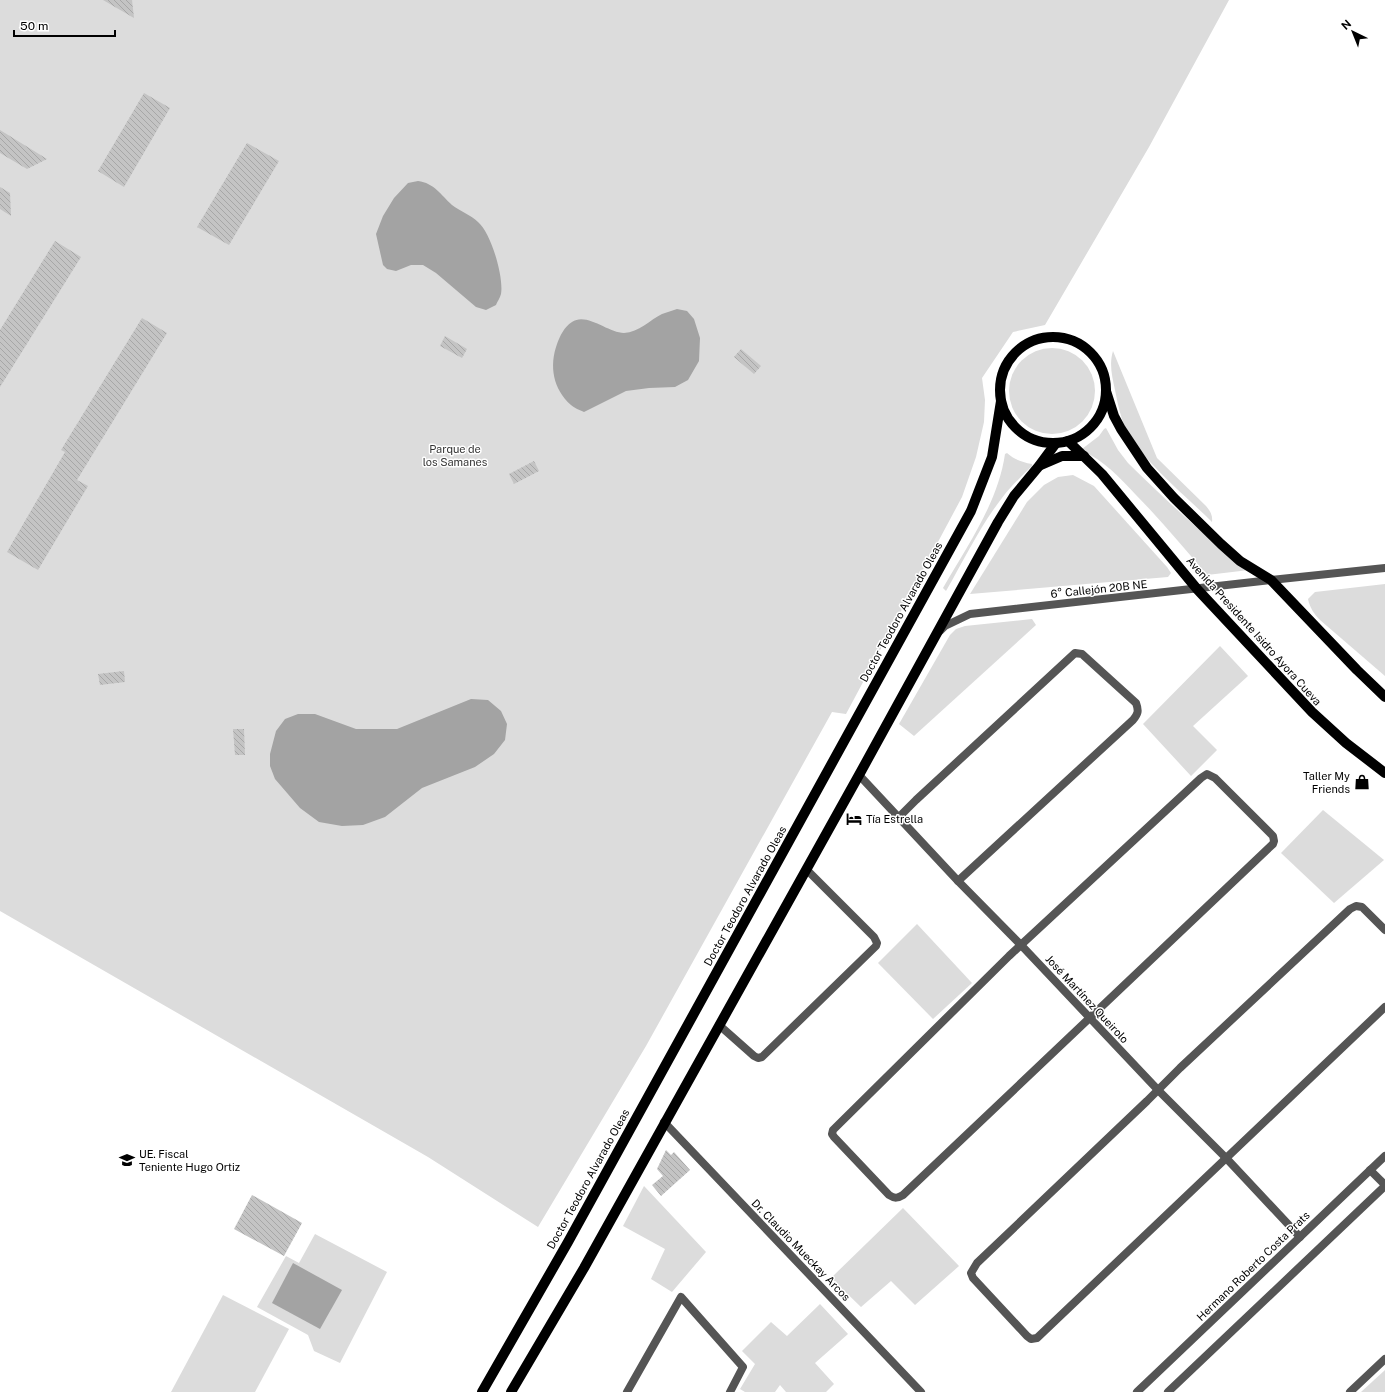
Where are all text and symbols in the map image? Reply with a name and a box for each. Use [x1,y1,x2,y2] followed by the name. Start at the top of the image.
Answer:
[14,12,115,38] scale bar
[1333,12,1373,52] north arrow
[1339,17,1353,32] text: N
[20,19,48,33] text: 50 m
[423,443,488,468] park label: Parque de los Samanes
[858,540,945,684] street label: Doctor Teodoro Alvarado Oleas
[1184,554,1324,708] street label: Avenida Presidente Isidro Ayora Cueva
[1050,578,1148,600] street label: 6° Callejón 20B NE
[1303,770,1350,795] place label: Taller My Friends
[1353,773,1371,791] shop icon: Taller My Friends
[845,810,863,828] hotel icon: Tía Estrella
[866,813,923,825] place label: Tía Estrella
[702,824,789,968] street label: Doctor Teodoro Alvarado Oleas
[1043,953,1131,1045] street label: José Martínez Queirolo
[545,1107,632,1251] street label: Doctor Teodoro Alvarado Oleas
[139,1148,240,1173] place label: UE. Fiscal Teniente Hugo Ortiz
[118,1151,136,1169] school or university icon: UE. Fiscal Teniente Hugo Ortiz
[749,1197,853,1303] street label: Dr. Claudio Mueckay Arcos
[1194,1209,1312,1323] street label: Hermano Roberto Costa Prats

